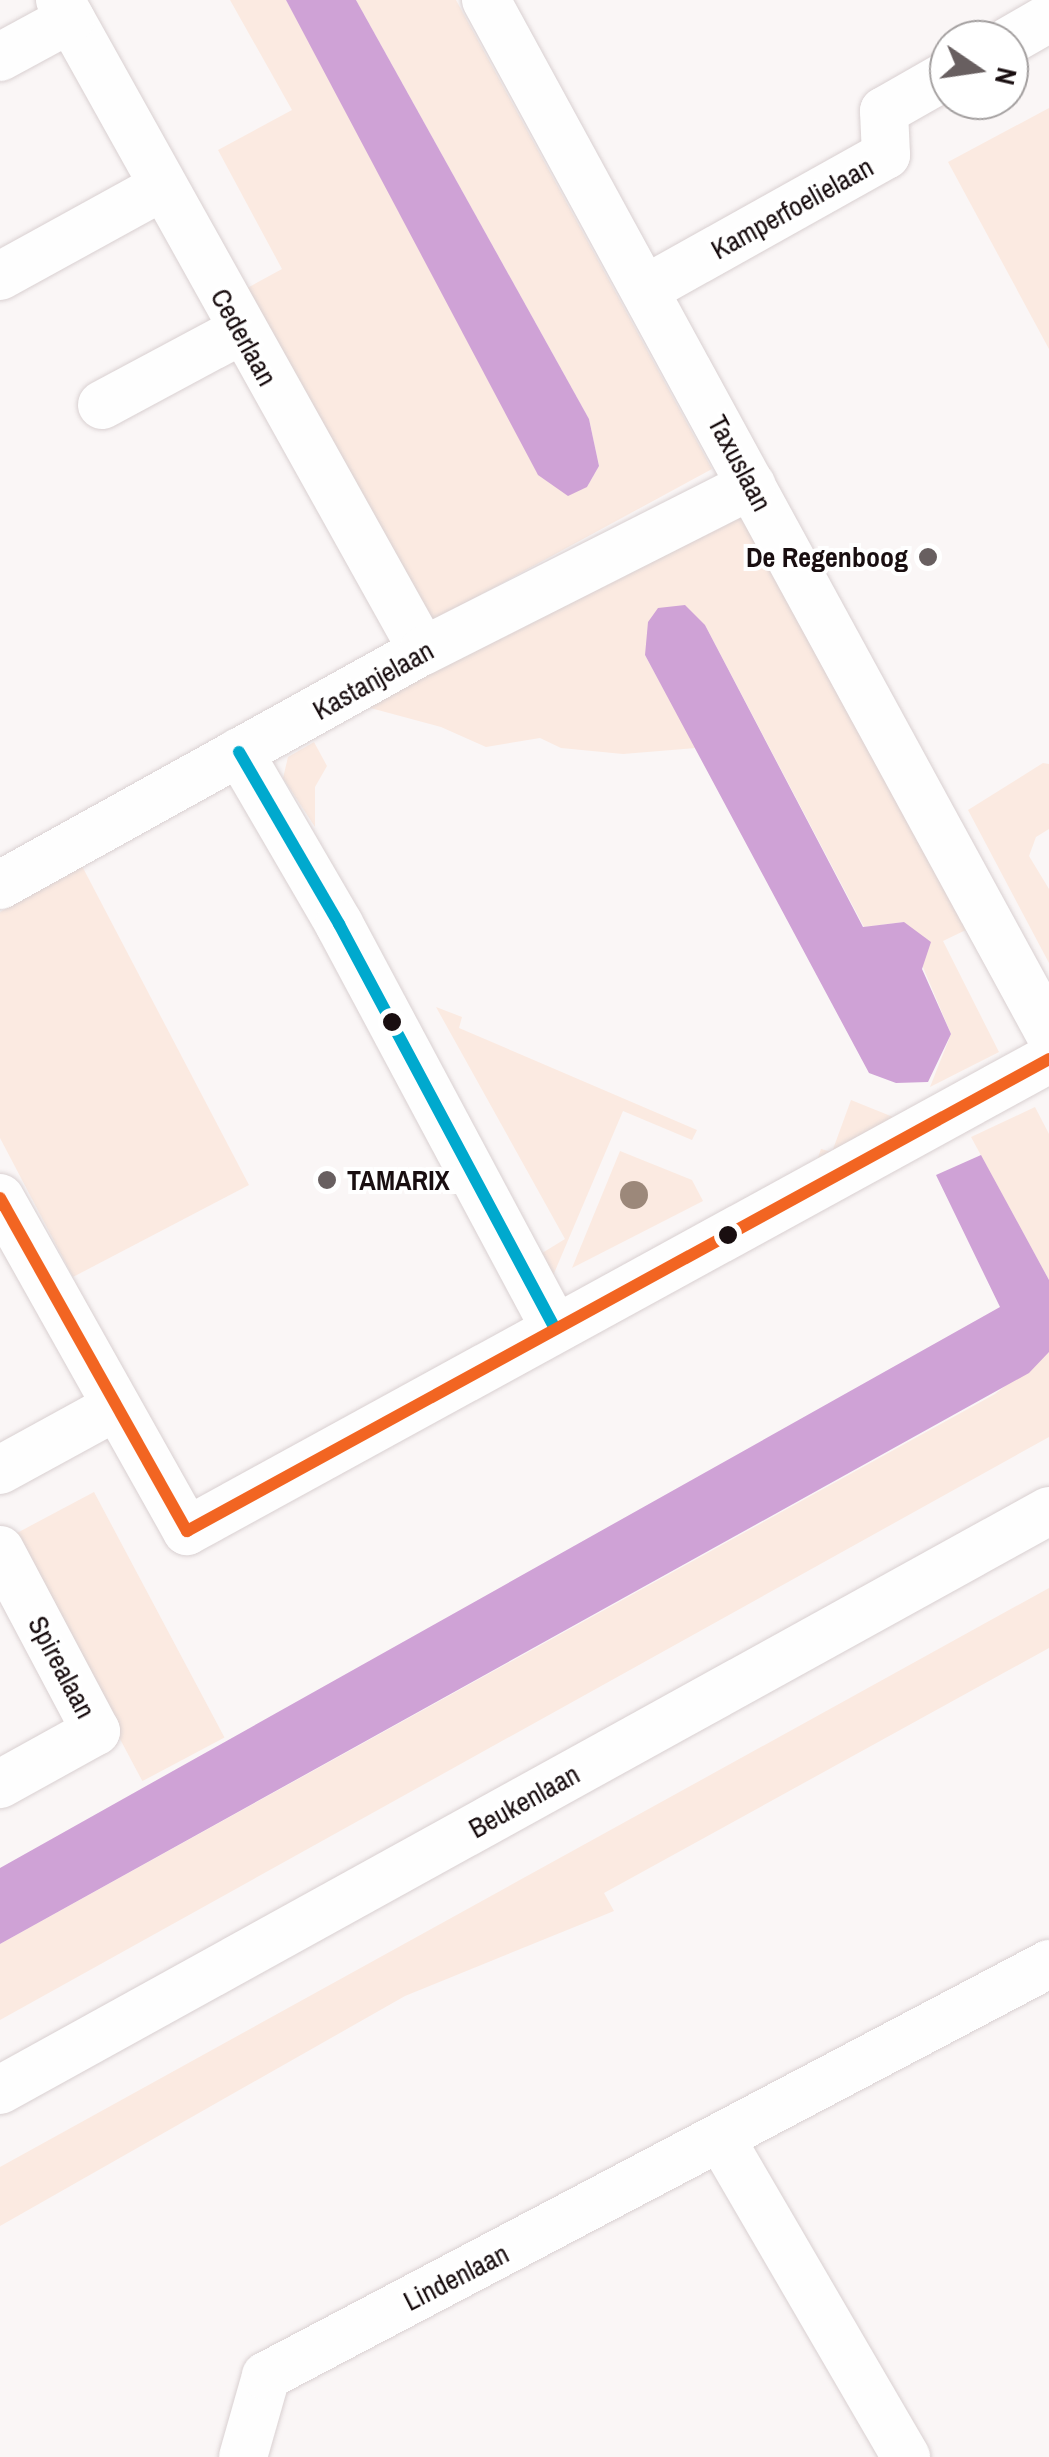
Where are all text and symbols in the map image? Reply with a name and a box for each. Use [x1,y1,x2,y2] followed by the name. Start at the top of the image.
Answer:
[929,20,1029,120] north arrow
[986,64,1027,89] text: N
[705,150,879,266] street label: Kamperfoelielaan
[204,283,284,391] street label: Cederlaan
[701,409,779,517] street label: Taxuslaan
[746,540,908,574] place label: De Regenboog
[917,546,939,568] marker: De Regenboog
[307,633,439,727] street label: Kastanjelaan
[382,1012,402,1032] unlabelled marker
[347,1163,450,1197] place label: TAMARIX
[316,1169,338,1191] marker: TAMARIX
[718,1225,738,1245] unlabelled marker
[21,1610,103,1724] street label: Spirealaan
[463,1757,585,1845] street label: Beukenlaan
[398,2236,514,2318] street label: Lindenlaan

